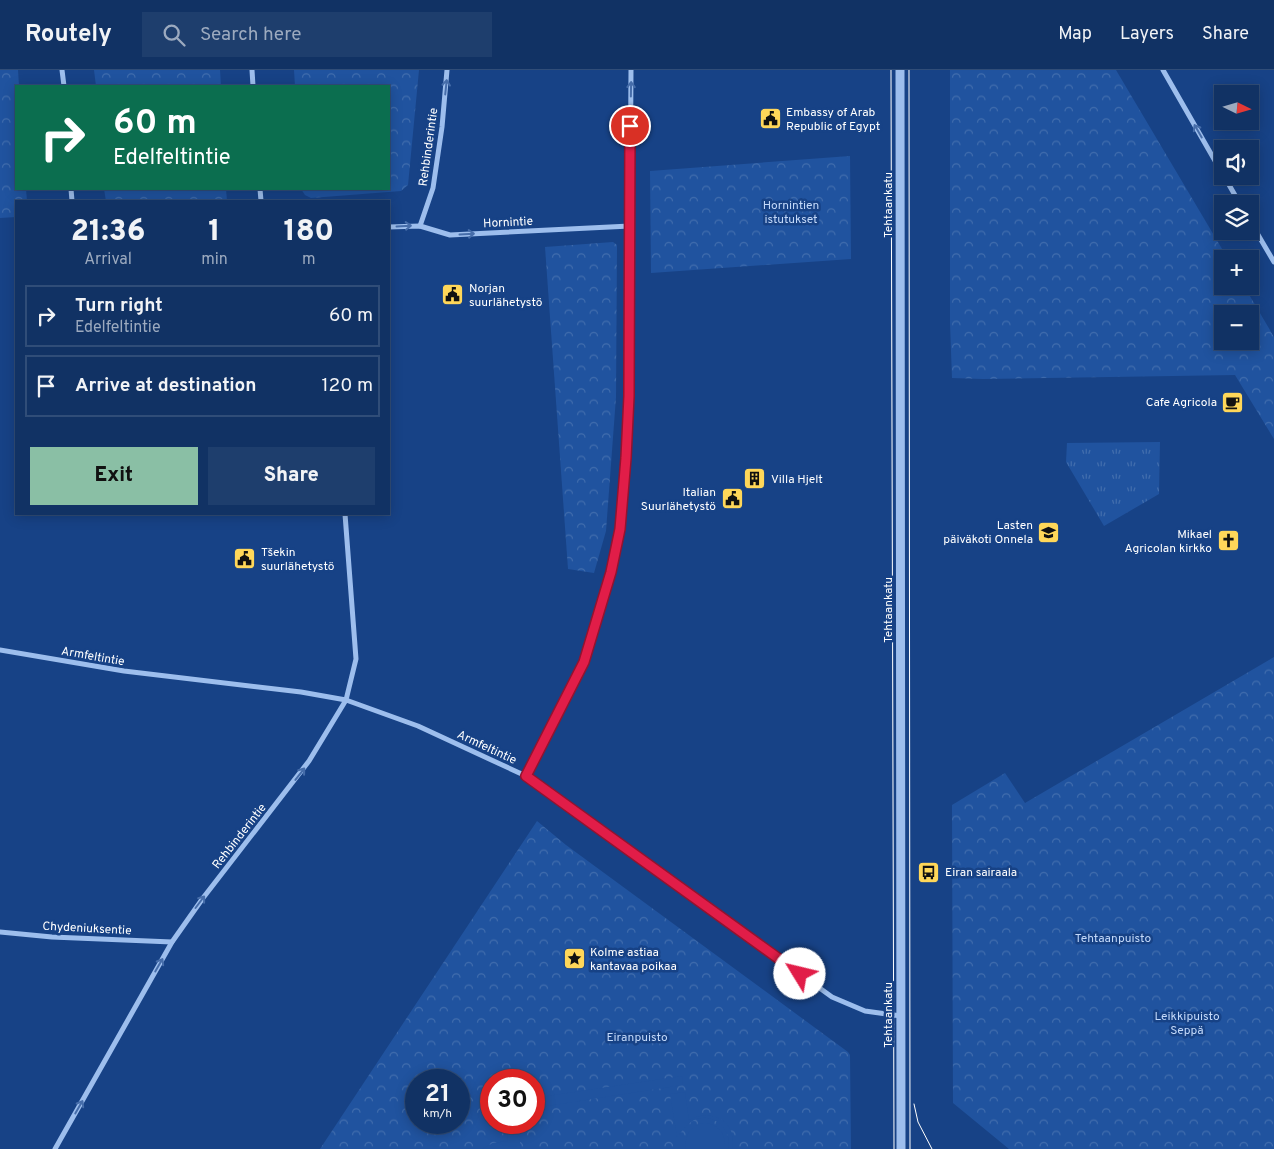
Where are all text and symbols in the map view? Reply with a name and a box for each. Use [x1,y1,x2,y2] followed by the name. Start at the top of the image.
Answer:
[142,12,492,57] search box
[25,20,112,50] text: Routely
[160,21,188,49] icon: search
[200,23,301,47] text: Search here
[1058,23,1092,46] text: Map
[1120,23,1174,46] text: Layers
[1202,23,1249,46] text: Share
[441,79,450,95] one-way arrow
[626,82,635,98] one-way arrow
[1214,85,1259,130] north arrow
[1214,85,1259,350] map controls
[113,102,197,146] text: 60 m
[30,105,95,170] icon: right
[609,105,651,147] pin
[786,105,880,135] place label: Embassy of Arab Republic of Egypt
[416,107,442,187] street label: Rehbinderintie
[758,107,782,131] public building icon: Embassy of Arab Republic of Egypt
[616,112,644,140] icon: arrive
[1193,124,1203,138] one-way arrow
[1214,140,1259,185] button: sound
[113,145,231,172] text: Edelfeltintie
[881,172,897,238] street label: Tehtaankatu
[1214,195,1259,240] button: layers
[763,198,819,228] park label: Hornintien istutukset
[71,214,145,251] text: 21:36
[208,214,221,251] text: 1
[284,214,334,251] text: 180
[483,214,533,232] street label: Hornintie
[396,222,412,231] one-way arrow
[459,230,475,239] one-way arrow
[84,250,132,270] text: Arrival
[201,250,228,270] text: min
[302,250,316,270] text: m
[1214,250,1259,295] button: +
[469,281,543,311] place label: Norjan suurlähetystö
[441,283,465,307] public building icon: Norjan suurlähetystö
[75,294,163,318] text: Turn right
[32,302,60,330] icon: right
[329,304,373,328] text: 60 m
[1214,305,1259,350] button: −
[75,318,161,338] text: Edelfeltintie
[32,372,60,400] icon: arrive
[75,374,256,398] text: Arrive at destination
[322,374,373,398] text: 120 m
[1221,390,1245,414] cafe icon: Cafe Agricola
[1146,395,1217,411] place label: Cafe Agricola
[30,447,198,505] button: Exit
[208,447,375,505] button: Share
[743,467,767,491] building icon: Villa Hjelt
[771,472,823,488] place label: Villa Hjelt
[641,485,716,515] place label: Italian Suurlähetystö
[720,487,744,511] public building icon: Italian Suurlähetystö
[943,518,1033,548] place label: Lasten päiväkoti Onnela
[1037,520,1061,544] school or university icon: Lasten päiväkoti Onnela
[1124,527,1212,557] place label: Mikael Agricolan kirkko
[1216,529,1240,553] church icon: Mikael Agricolan kirkko
[261,545,335,575] place label: Tšekin suurlähetystö
[233,547,257,571] public building icon: Tšekin suurlähetystö
[881,577,897,643] street label: Tehtaankatu
[60,644,126,670] street label: Armfeltintie
[454,727,519,769] street label: Armfeltintie
[294,768,305,781] one-way arrow
[209,801,270,873] street label: Rehbinderintie
[917,860,941,884] bus stop icon: Eiran sairaala
[945,865,1017,881] place label: Eiran sairaala
[195,895,205,909] one-way arrow
[42,919,132,939] street label: Chydeniuksentie
[1075,931,1151,947] park label: Tehtaanpuisto
[590,945,677,975] place label: Kolme astiaa kantavaa poikaa
[562,947,586,971] place icon: Kolme astiaa kantavaa poikaa
[773,947,825,999] position arrow
[155,959,165,973] one-way arrow
[881,982,897,1048] street label: Tehtaankatu
[1154,1009,1220,1039] park label: Leikkipuisto Seppä
[606,1030,668,1046] park label: Eiranpuisto
[480,1069,545,1134] speed limit sign: 30
[425,1079,450,1111] text: 21
[75,1100,85,1114] one-way arrow
[423,1106,452,1122] text: km/h

